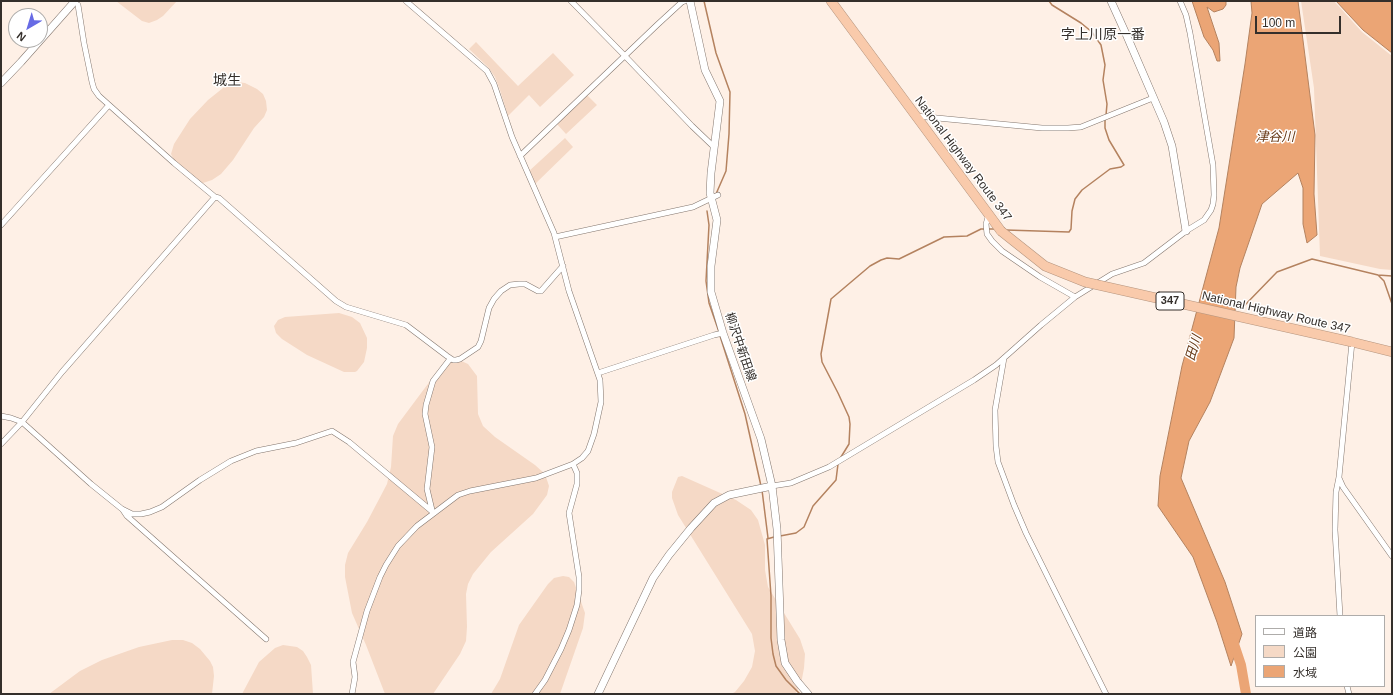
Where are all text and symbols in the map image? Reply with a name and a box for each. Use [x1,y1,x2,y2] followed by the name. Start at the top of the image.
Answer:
[8,8,48,48] north arrow
[1257,8,1343,34] scale bar
[1262,16,1295,30] text: 100 m
[1061,27,1145,43] district label: 字上川原一番
[14,29,28,44] text: N
[213,73,241,89] district label: 城生
[911,94,1015,224] street label: National Highway Route 347
[1256,129,1294,145] water label: 津谷川
[1200,289,1352,337] street label: National Highway Route 347
[1156,292,1184,310] road number: 347
[721,311,759,383] street label: 柳沢中新田線
[1183,333,1205,363] water label: 田川
[1255,615,1385,687] legend
[1293,626,1317,640] text: 道路
[1293,646,1317,660] text: 公園
[1293,666,1317,680] text: 水域

